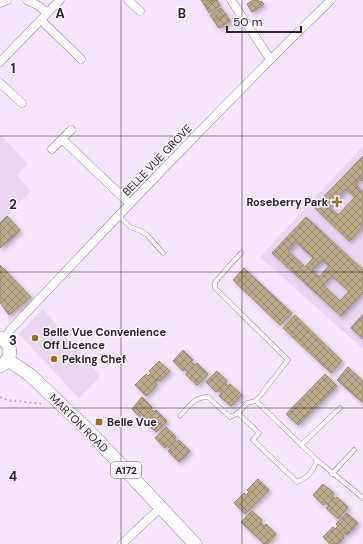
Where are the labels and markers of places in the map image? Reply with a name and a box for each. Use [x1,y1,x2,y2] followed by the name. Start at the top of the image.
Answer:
[246,195,329,209] place label: Roseberry Park
[331,196,343,208] marker: Roseberry Park
[43,325,166,352] place label: Belle Vue Convenience Off Licence
[30,333,40,343] marker: Belle Vue Convenience Off Licence
[62,352,126,366] place label: Peking Chef
[49,354,59,364] marker: Peking Chef
[107,415,157,429] place label: Belle Vue
[94,417,104,427] marker: Belle Vue

